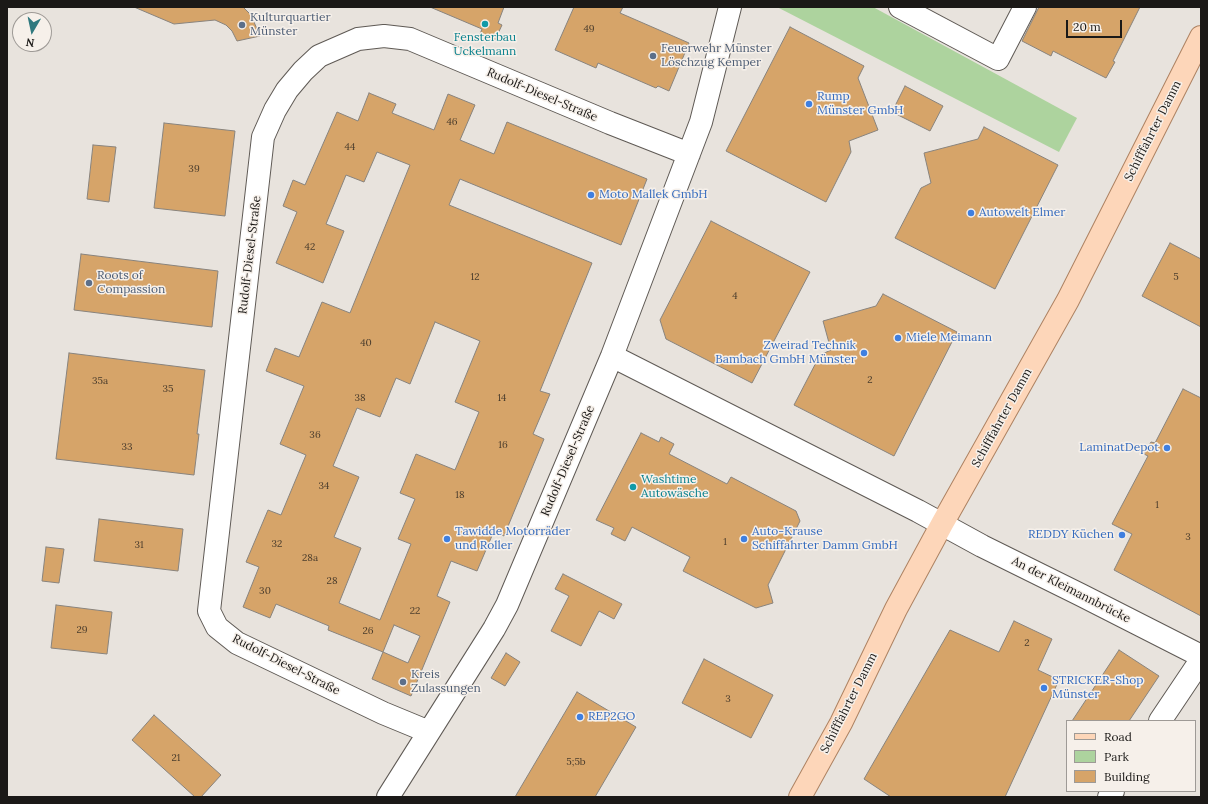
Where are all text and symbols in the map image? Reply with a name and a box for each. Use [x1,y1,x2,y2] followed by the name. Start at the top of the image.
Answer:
[250,11,331,39] place label: Kulturquartier Münster
[12,12,52,52] north arrow
[1068,12,1124,38] scale bar
[480,19,490,29] marker: Fensterbau Uckelmann
[1073,19,1101,34] text: 20 m
[237,20,247,30] marker: Kulturquartier Münster
[583,23,595,35] house number: 49
[454,31,516,59] place label: Fensterbau Uckelmann
[25,35,36,50] text: N
[661,42,772,70] place label: Feuerwehr Münster Löschzug Kemper
[648,51,658,61] marker: Feuerwehr Münster Löschzug Kemper
[484,65,600,125] street label: Rudolf-Diesel-Straße
[1121,78,1185,184] street label: Schifffahrter Damm
[817,90,903,118] place label: Rump Münster GmbH
[804,99,814,109] marker: Rump Münster GmbH
[446,116,458,128] house number: 46
[345,141,355,153] house number: 44
[188,163,200,175] house number: 39
[599,188,708,202] place label: Moto Mallek GmbH
[586,190,596,200] marker: Moto Mallek GmbH
[236,195,264,315] street label: Rudolf-Diesel-Straße
[979,206,1065,220] place label: Autowelt Elmer
[966,208,976,218] marker: Autowelt Elmer
[305,241,315,253] house number: 42
[97,269,165,297] place label: Roots of Compassion
[470,271,480,283] house number: 12
[1173,271,1179,283] house number: 5
[84,278,94,288] marker: Roots of Compassion
[732,290,738,302] house number: 4
[906,331,992,345] place label: Miele Meimann
[893,333,903,343] marker: Miele Meimann
[360,337,372,349] house number: 40
[715,339,856,367] place label: Zweirad Technik Bambach GmbH Münster
[859,348,869,358] marker: Zweirad Technik Bambach GmbH Münster
[969,366,1035,470] street label: Schifffahrter Damm
[867,374,873,386] house number: 2
[92,375,108,387] house number: 35a
[162,383,174,395] house number: 35
[354,392,366,404] house number: 38
[497,392,507,404] house number: 14
[538,403,598,519] street label: Rudolf-Diesel-Straße
[309,429,321,441] house number: 36
[498,439,508,451] house number: 16
[121,441,133,453] house number: 33
[1079,441,1159,455] place label: LaminatDepot
[1162,443,1172,453] marker: LaminatDepot
[641,473,709,501] place label: Washtime Autowäsche
[319,480,329,492] house number: 34
[628,482,638,492] marker: Washtime Autowäsche
[455,489,465,501] house number: 18
[1155,499,1159,511] house number: 1
[455,525,570,553] place label: Tawidde Motorräder und Roller
[752,525,898,553] place label: Auto-Krause Schiffahrter Damm GmbH
[1028,528,1114,542] place label: REDDY Küchen
[1117,530,1127,540] marker: REDDY Küchen
[1185,531,1191,543] house number: 3
[442,534,452,544] marker: Tawidde Motorräder und Roller
[739,534,749,544] marker: Auto-Krause Schiffahrter Damm GmbH
[723,536,727,548] house number: 1
[272,538,282,550] house number: 32
[134,539,144,551] house number: 31
[302,552,318,564] house number: 28a
[1009,554,1133,626] street label: An der Kleimannbrücke
[327,575,337,587] house number: 28
[259,585,271,597] house number: 30
[410,605,420,617] house number: 22
[76,624,88,636] house number: 29
[362,625,374,637] house number: 26
[230,632,342,698] street label: Rudolf-Diesel-Straße
[1024,637,1030,649] house number: 2
[817,650,881,756] street label: Schifffahrter Damm
[411,668,481,696] place label: Kreis Zulassungen
[1052,674,1143,702] place label: STRICKER-Shop Münster
[398,677,408,687] marker: Kreis Zulassungen
[1039,683,1049,693] marker: STRICKER-Shop Münster
[725,693,731,705] house number: 3
[588,710,635,724] place label: REP2GO
[575,712,585,722] marker: REP2GO
[1066,720,1196,792] legend
[1104,729,1132,744] text: Road
[1104,749,1129,764] text: Park
[171,752,181,764] house number: 21
[566,756,586,768] house number: 5;5b
[1104,769,1150,784] text: Building

